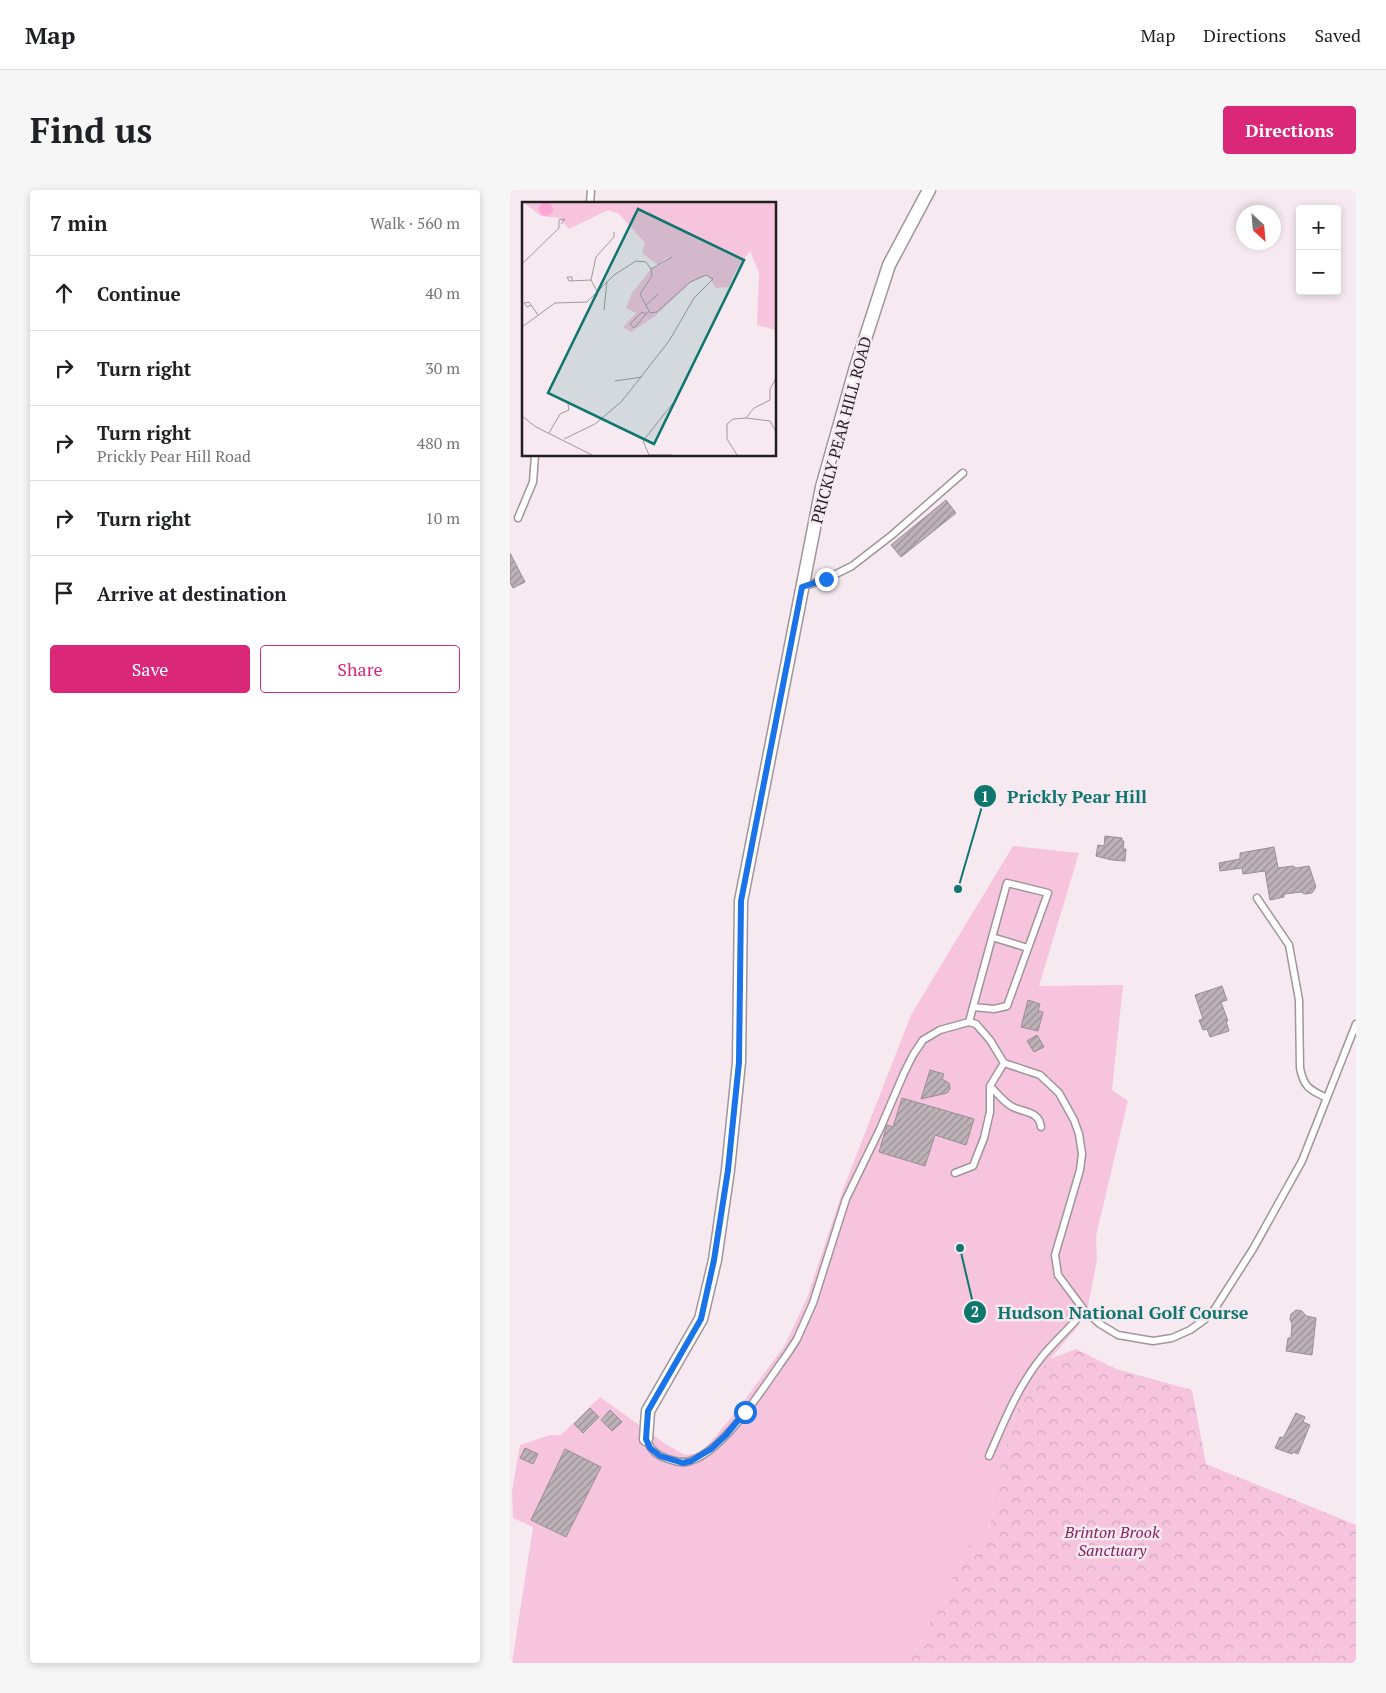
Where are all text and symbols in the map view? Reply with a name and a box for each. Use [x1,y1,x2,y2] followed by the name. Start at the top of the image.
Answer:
[25,19,75,51] text: Map
[1140,23,1175,47] text: Map
[1203,23,1286,47] text: Directions
[1314,23,1361,47] text: Saved
[1223,106,1356,154] button: Directions
[30,107,152,153] text: Find us
[522,202,776,456] inset map
[1236,205,1281,250] north arrow
[1296,205,1341,295] map controls
[1296,205,1341,250] button: +
[50,209,107,237] text: 7 min
[370,212,460,234] text: Walk · 560 m
[1296,250,1341,295] button: −
[50,279,78,307] icon: ahead
[97,281,181,306] text: Continue
[425,282,460,304] text: 40 m
[805,334,877,526] street label: PRICKLY PEAR HILL ROAD
[50,354,78,382] icon: right
[97,356,191,381] text: Turn right
[425,357,460,379] text: 30 m
[97,420,191,445] text: Turn right
[50,429,78,457] icon: right
[417,432,460,454] text: 480 m
[97,445,251,467] text: Prickly Pear Hill Road
[50,504,78,532] icon: right
[97,506,191,531] text: Turn right
[425,507,460,529] text: 10 m
[815,568,838,591] route end
[50,579,78,607] icon: arrive
[97,581,286,606] text: Arrive at destination
[50,645,250,693] button: Save
[260,645,460,693] button: Share
[972,780,1157,813] callout: Prickly Pear Hill
[1007,784,1147,808] text: Prickly Pear Hill
[981,786,989,806] text: 1
[963,1296,1259,1329] callout: Hudson National Golf Course
[998,1300,1249,1324] text: Hudson National Golf Course
[971,1301,979,1321] text: 2
[734,1401,757,1424] route start
[1063,1521,1160,1561] park label: Brinton Brook Sanctuary

